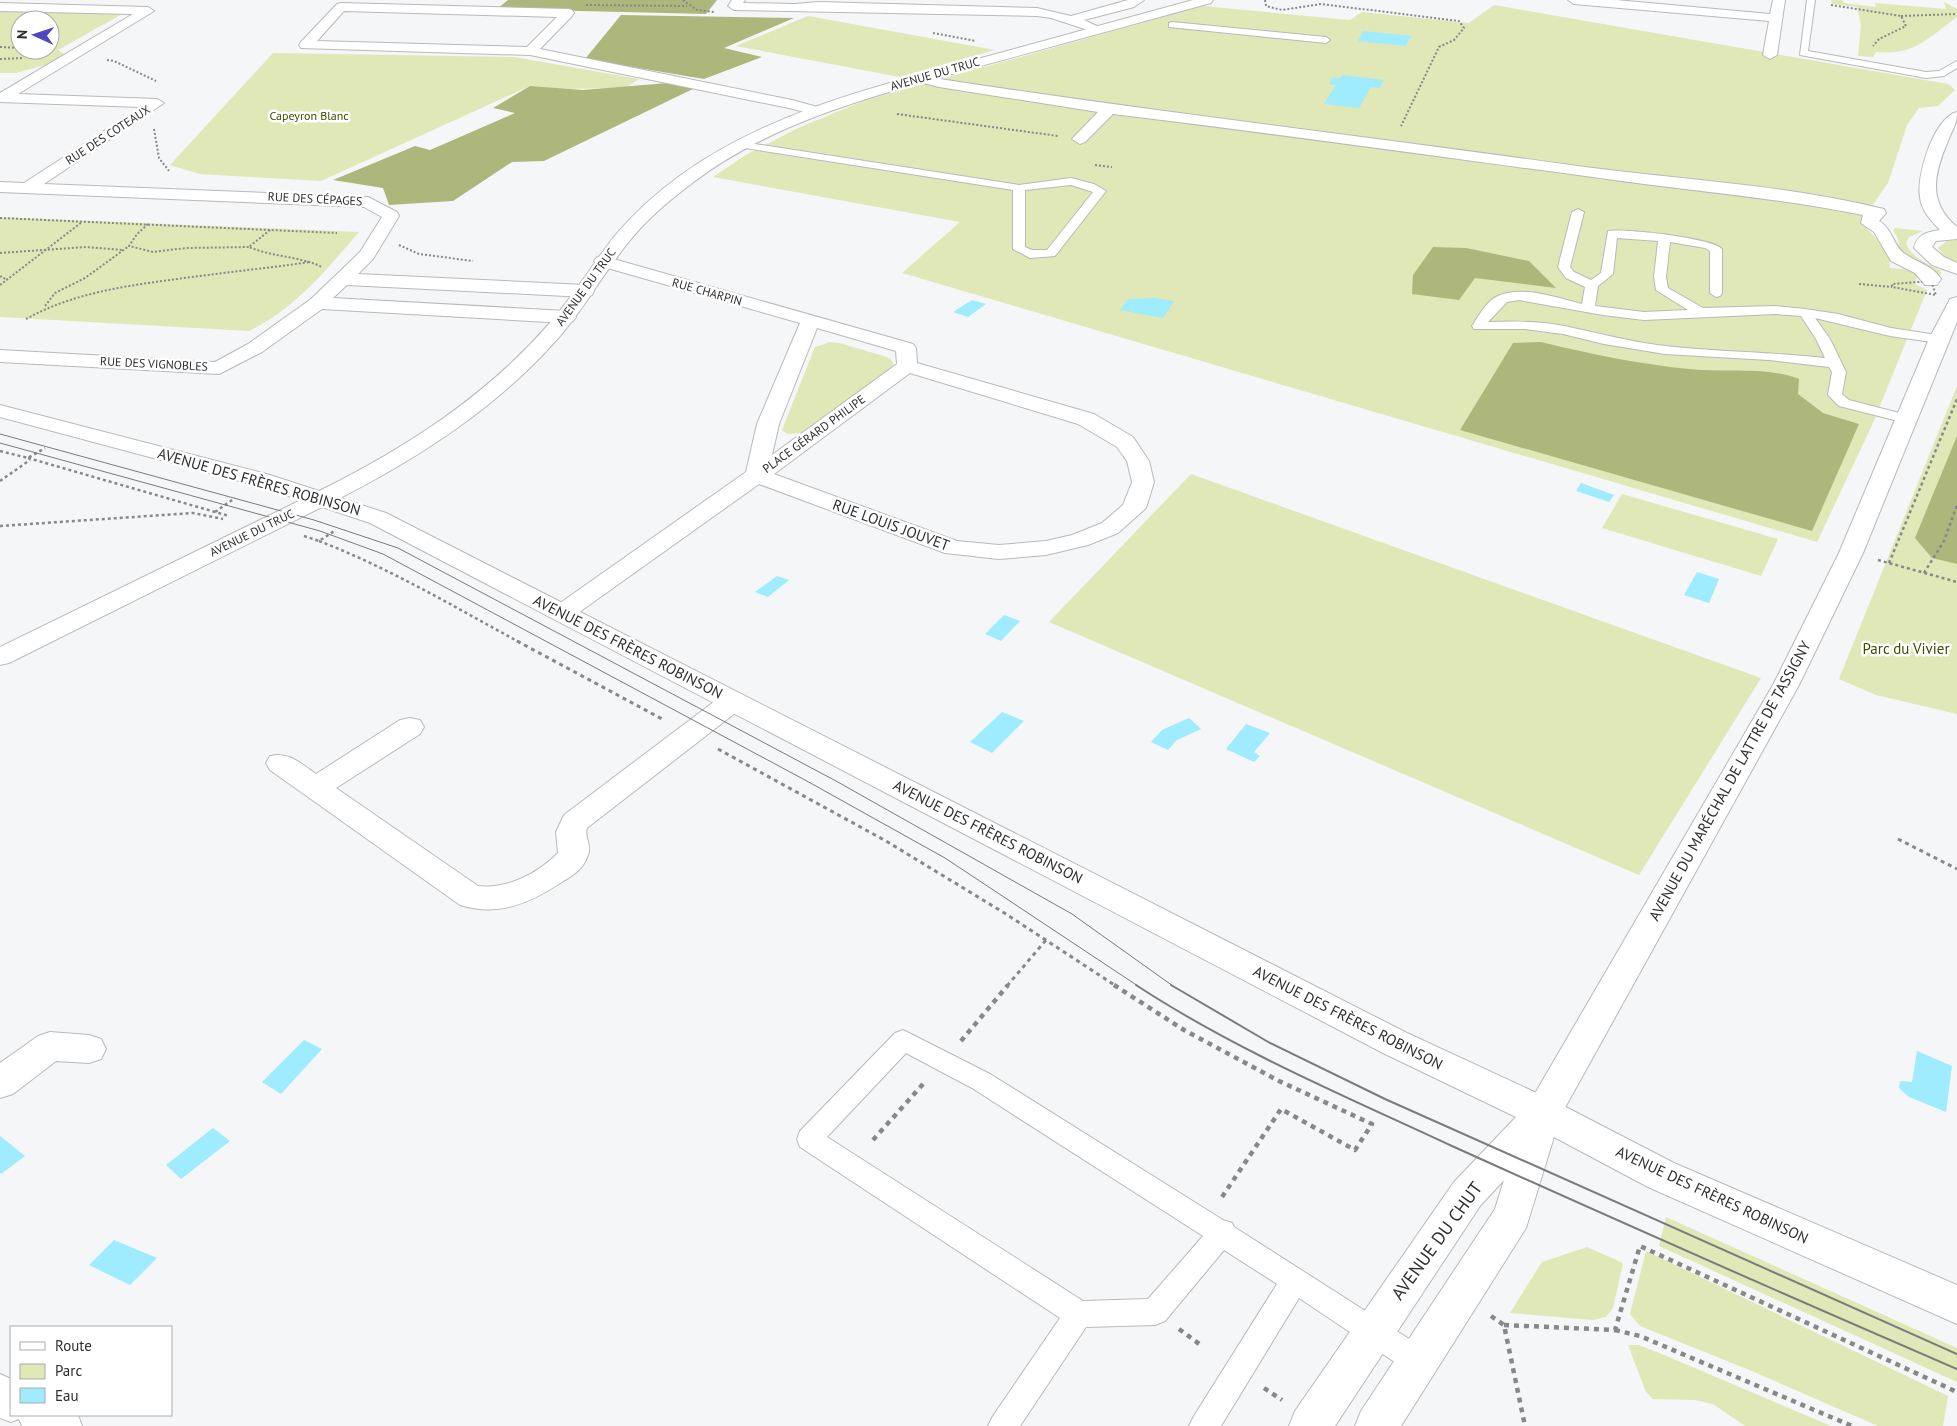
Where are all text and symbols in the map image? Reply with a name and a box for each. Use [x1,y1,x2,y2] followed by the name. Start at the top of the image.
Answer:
[10,10,60,60] north arrow
[13,29,31,39] text: N
[888,54,981,93] street label: AVENUE DU TRUC
[63,101,153,168] street label: RUE DES COTEAUX
[269,108,349,123] park label: Capeyron Blanc
[267,189,363,208] street label: RUE DES CÉPAGES
[552,245,619,328] street label: AVENUE DU TRUC
[670,274,744,309] street label: RUE CHARPIN
[100,353,208,374] street label: RUE DES VIGNOBLES
[759,391,868,476] street label: PLACE GÉRARD PHILIPE
[156,443,363,520] street label: AVENUE DES FRÈRES ROBINSON
[830,495,953,555] street label: RUE LOUIS JOUVET
[207,506,297,560] street label: AVENUE DU TRUC
[530,590,726,703] street label: AVENUE DES FRÈRES ROBINSON
[1644,637,1815,924] street label: AVENUE DU MARÉCHAL DE LATTRE DE TASSIGNY
[1862,639,1950,658] park label: Parc du Vivier
[890,775,1086,888] street label: AVENUE DES FRÈRES ROBINSON
[1250,961,1446,1074] street label: AVENUE DES FRÈRES ROBINSON
[1613,1142,1811,1248] street label: AVENUE DES FRÈRES ROBINSON
[1386,1177,1487,1304] street label: AVENUE DU CHUT
[10,1326,172,1416] legend
[55,1336,92,1355] text: Route
[55,1361,82,1380] text: Parc
[55,1386,79,1405] text: Eau

